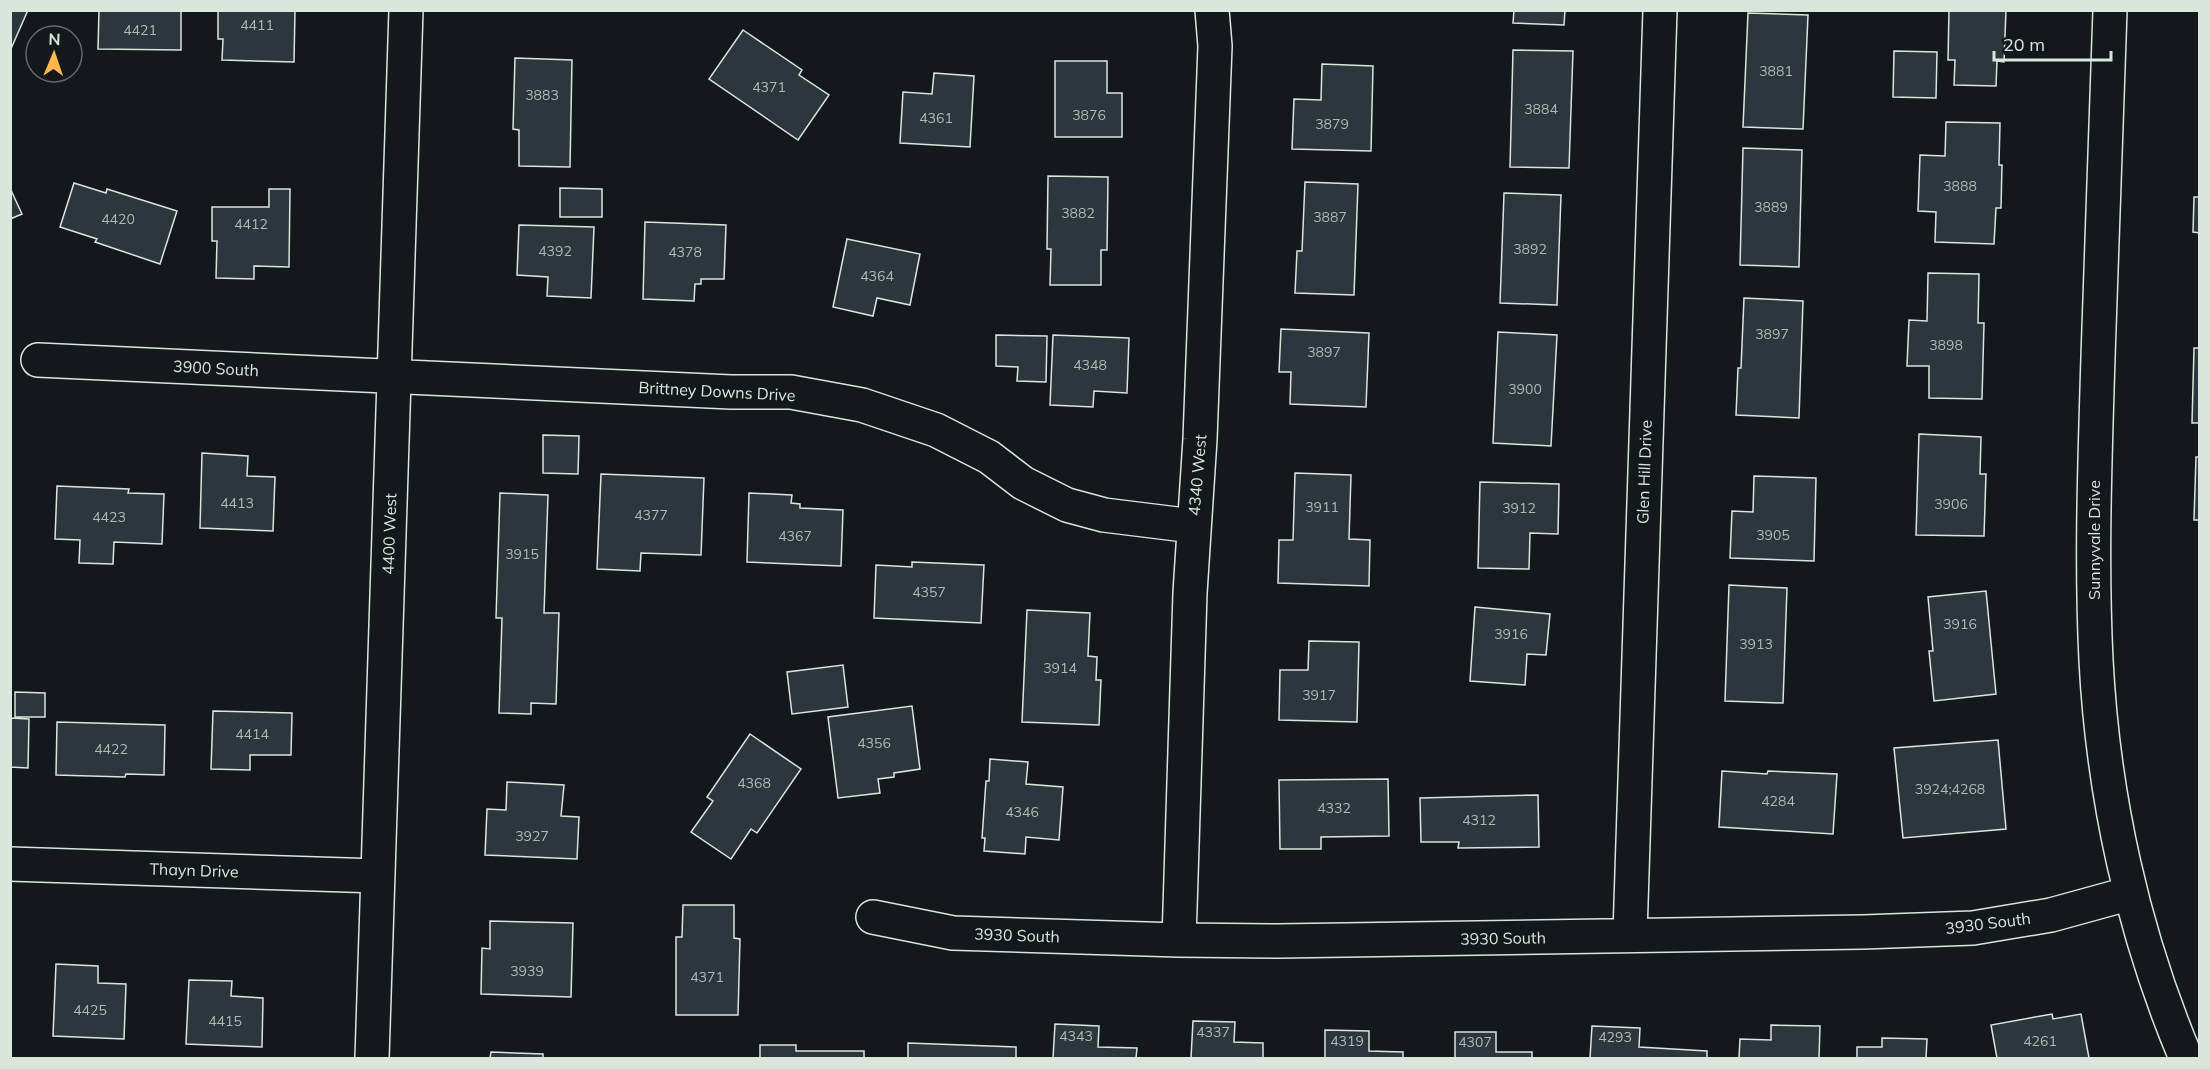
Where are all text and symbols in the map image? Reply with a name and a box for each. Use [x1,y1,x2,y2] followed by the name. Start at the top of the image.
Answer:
[240,16,274,34] house number: 4411
[123,21,157,39] house number: 4421
[24,24,84,84] north arrow
[1994,24,2111,62] scale bar
[48,29,61,49] text: N
[2003,33,2045,56] text: 20 m
[1759,62,1793,80] house number: 3881
[752,78,786,96] house number: 4371
[525,86,559,104] house number: 3883
[1524,100,1558,118] house number: 3884
[1072,106,1106,124] house number: 3876
[919,109,953,127] house number: 4361
[1315,115,1349,133] house number: 3879
[1943,177,1977,195] house number: 3888
[1754,198,1788,216] house number: 3889
[1061,204,1095,222] house number: 3882
[1313,208,1347,226] house number: 3887
[101,210,135,228] house number: 4420
[234,215,268,233] house number: 4412
[1513,240,1547,258] house number: 3892
[538,242,572,260] house number: 4392
[668,243,702,261] house number: 4378
[860,267,894,285] house number: 4364
[1755,325,1789,343] house number: 3897
[1929,336,1963,354] house number: 3898
[1307,343,1341,361] house number: 3897
[173,356,259,380] street label: 3900 South
[1073,356,1107,374] house number: 4348
[638,377,796,405] street label: Brittney Downs Drive
[1508,380,1542,398] house number: 3900
[1632,420,1656,524] street label: Glen Hill Drive
[1183,433,1211,517] street label: 4340 West
[2084,480,2104,600] street label: Sunnyvale Drive
[378,492,400,575] street label: 4400 West
[220,494,254,512] house number: 4413
[1934,495,1968,513] house number: 3906
[1305,498,1339,516] house number: 3911
[1502,499,1536,517] house number: 3912
[634,506,668,524] house number: 4377
[92,508,126,526] house number: 4423
[1756,526,1790,544] house number: 3905
[778,527,812,545] house number: 4367
[505,545,539,563] house number: 3915
[912,583,946,601] house number: 4357
[1943,615,1977,633] house number: 3916
[1494,625,1528,643] house number: 3916
[1739,635,1773,653] house number: 3913
[1043,659,1077,677] house number: 3914
[1302,686,1336,704] house number: 3917
[235,725,269,743] house number: 4414
[857,734,891,752] house number: 4356
[94,740,128,758] house number: 4422
[737,774,771,792] house number: 4368
[1915,780,1985,798] house number: 3924;4268
[1761,792,1795,810] house number: 4284
[1317,799,1351,817] house number: 4332
[1005,803,1039,821] house number: 4346
[1462,811,1496,829] house number: 4312
[515,827,549,845] house number: 3927
[149,858,239,882] street label: Thayn Drive
[1944,908,2032,938] street label: 3930 South
[974,924,1060,946] street label: 3930 South
[1460,927,1546,949] street label: 3930 South
[510,962,544,980] house number: 3939
[690,968,724,986] house number: 4371
[73,1001,107,1019] house number: 4425
[208,1012,242,1030] house number: 4415
[1196,1023,1230,1041] house number: 4337
[1059,1027,1093,1045] house number: 4343
[1598,1028,1632,1046] house number: 4293
[1330,1032,1364,1050] house number: 4319
[2023,1032,2057,1050] house number: 4261
[1458,1033,1492,1051] house number: 4307

